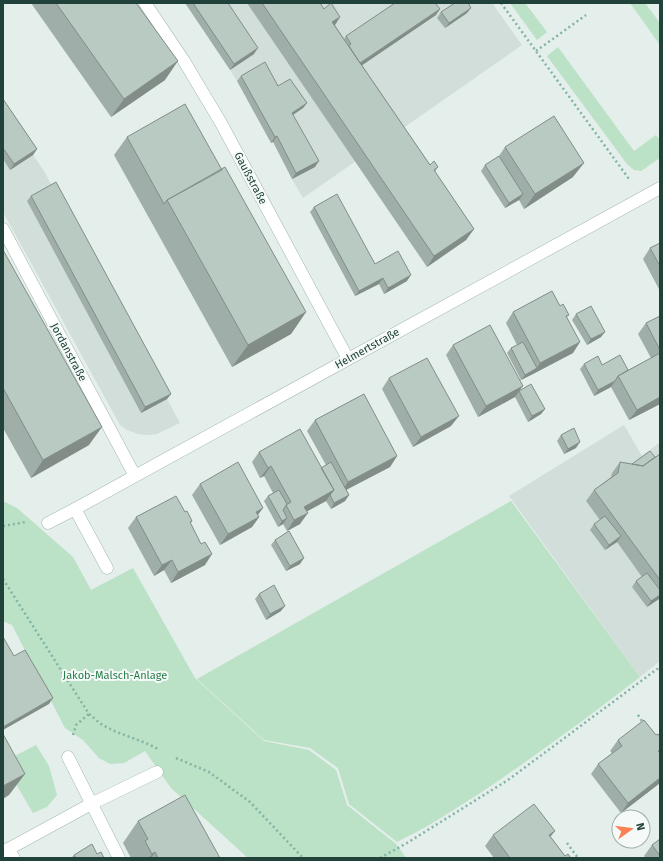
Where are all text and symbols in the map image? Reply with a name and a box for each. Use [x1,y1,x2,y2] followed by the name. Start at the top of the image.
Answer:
[231,150,270,207] street label: Gaußstraße
[48,321,89,384] street label: Jordanstraße
[333,325,402,372] street label: Helmertstraße
[63,669,167,682] park label: Jakob-Malsch-Anlage
[611,809,651,849] north arrow
[633,822,647,832] text: N

